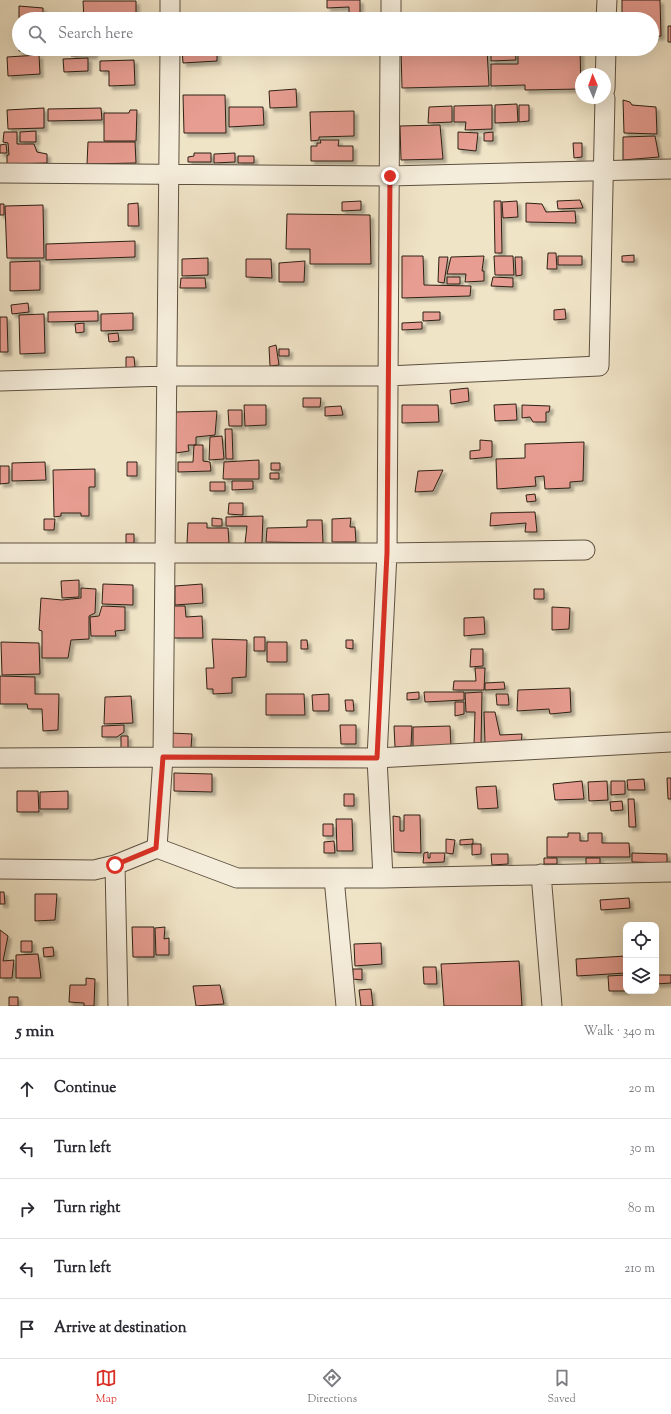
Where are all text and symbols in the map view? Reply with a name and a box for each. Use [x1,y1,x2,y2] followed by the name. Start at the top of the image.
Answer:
[12,12,659,56] search box
[26,23,48,45] icon: search
[58,24,133,45] text: Search here
[575,68,611,104] north arrow
[381,167,399,185] route end
[106,856,124,874] route start
[623,922,659,994] map controls
[623,922,659,958] button: locate
[623,958,659,994] button: layers
[16,1020,54,1044] text: 5 min
[584,1023,655,1041] text: Walk · 340 m
[16,1078,38,1100] icon: ahead
[54,1078,116,1099] text: Continue
[629,1080,655,1098] text: 20 m
[16,1138,38,1160] icon: left
[54,1138,111,1159] text: Turn left
[629,1140,655,1158] text: 30 m
[16,1198,38,1220] icon: right
[54,1198,120,1219] text: Turn right
[628,1200,655,1218] text: 80 m
[16,1258,38,1280] icon: left
[54,1258,111,1279] text: Turn left
[624,1260,655,1278] text: 210 m
[16,1318,38,1340] icon: arrive
[54,1318,187,1339] text: Arrive at destination
[95,1367,117,1407] tab: Map
[308,1367,357,1407] tab: Directions
[548,1367,576,1407] tab: Saved

